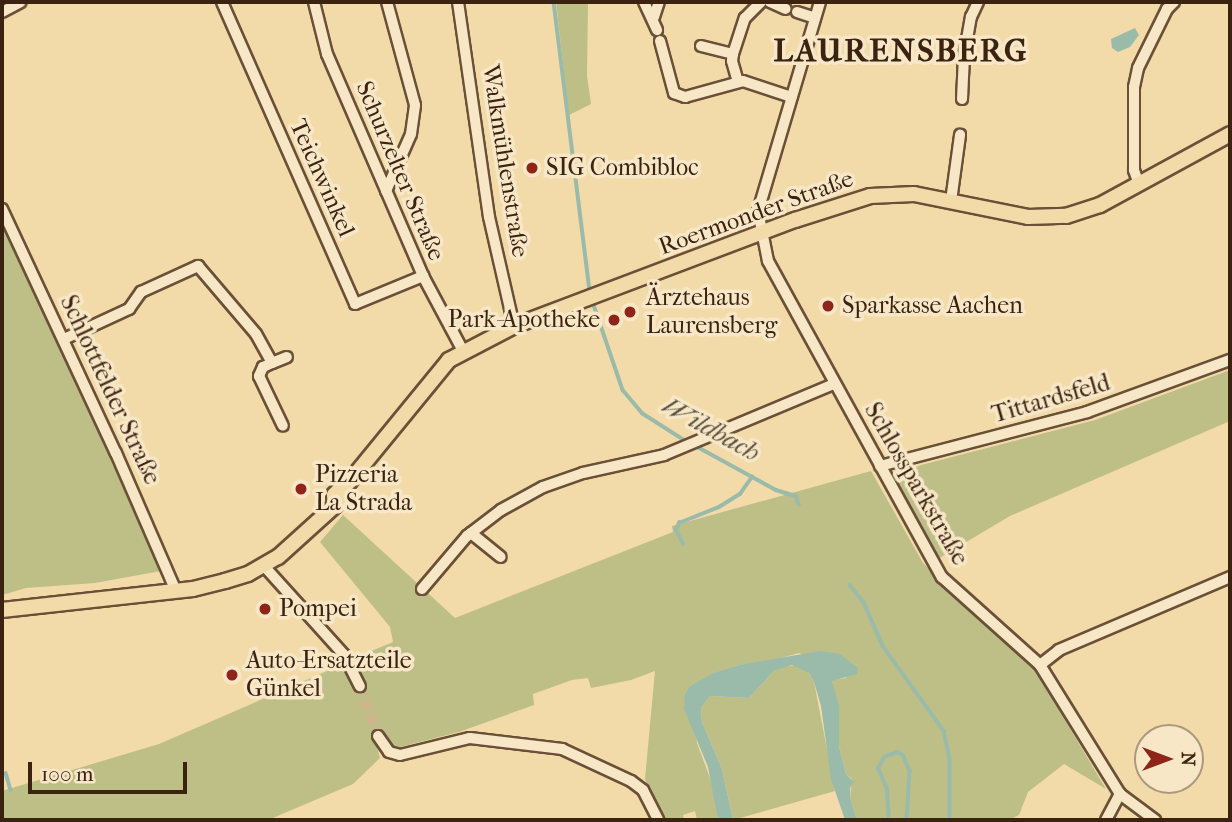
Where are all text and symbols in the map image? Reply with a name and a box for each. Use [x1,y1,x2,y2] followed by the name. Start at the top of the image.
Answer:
[775,32,1027,70] district label: LAURENSBERG
[476,63,534,259] street label: Walkmühlenstraße
[349,77,451,265] street label: Schurzelter Straße
[283,115,361,241] street label: Teichwinkel
[546,154,699,182] place label: SIG Combibloc
[524,160,540,176] marker: SIG Combibloc
[655,164,857,262] street label: Roermonder Straße
[646,284,777,340] place label: Ärztehaus Laurensberg
[54,291,166,489] street label: Schlottfelder Straße
[842,292,1023,320] place label: Sparkasse Aachen
[820,298,836,314] marker: Sparkasse Aachen
[620,302,640,322] marker: Ärztehaus Laurensberg
[448,306,600,334] place label: Park-Apotheke
[606,312,622,328] marker: Park-Apotheke
[989,368,1113,430] street label: Tittardsfeld
[657,390,765,468] water label: Wildbach
[858,398,974,570] street label: Schlossparkstraße
[315,461,412,517] place label: Pizzeria La Strada
[293,481,309,497] marker: Pizzeria La Strada
[279,595,357,623] place label: Pompei
[257,601,273,617] marker: Pompei
[246,647,412,703] place label: Auto-Ersatzteile Günkel
[224,667,240,683] marker: Auto-Ersatzteile Günkel
[1134,724,1204,794] north arrow
[32,748,191,792] scale bar
[1177,752,1199,766] text: N
[41,762,94,786] text: 100 m

